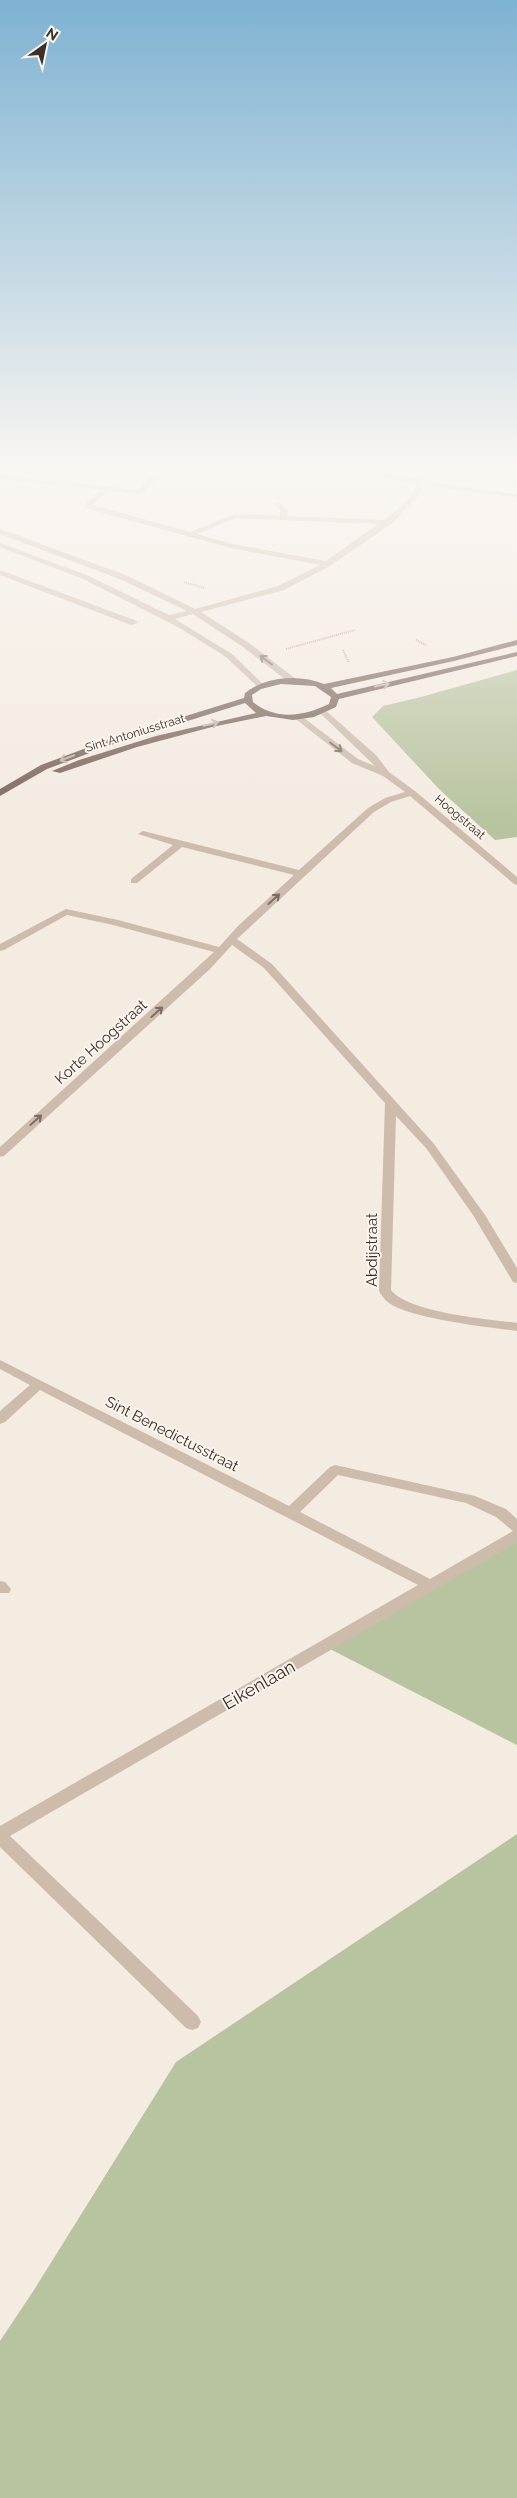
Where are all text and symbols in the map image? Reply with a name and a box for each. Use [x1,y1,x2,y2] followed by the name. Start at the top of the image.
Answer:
[20,20,70,70] north arrow
[43,24,61,44] text: N
[260,654,273,665] one-way arrow
[374,680,390,689] one-way arrow
[84,711,186,755] street label: Sint Antoniusstraat
[202,719,218,728] one-way arrow
[329,742,343,752] one-way arrow
[60,754,75,764] one-way arrow
[432,792,488,842] street label: Hoogstraat
[268,893,281,905] one-way arrow
[51,996,151,1088] street label: Korte Hoogstraat
[150,1006,163,1017] one-way arrow
[30,1115,43,1126] one-way arrow
[363,1213,381,1287] street label: Abdijstraat
[102,1393,242,1475] street label: Sint Benedictusstraat
[219,1655,299,1714] street label: Eikenlaan

